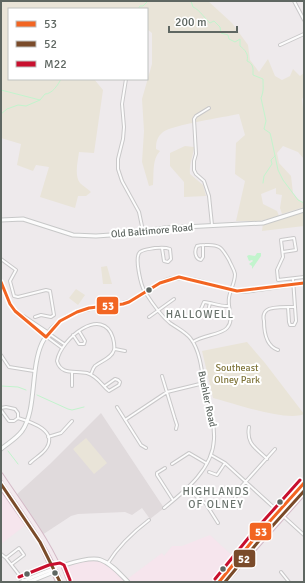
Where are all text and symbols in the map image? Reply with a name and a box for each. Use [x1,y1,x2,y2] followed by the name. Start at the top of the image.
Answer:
[8,8,148,80] legend
[169,8,237,34] scale bar
[175,15,207,30] text: 200 m
[44,17,57,32] text: 53
[44,37,57,52] text: 52
[44,57,67,72] text: M22
[110,221,194,241] street label: Old Baltimore Road
[144,285,154,295] unlabelled marker
[96,296,119,315] line badge: 53
[102,300,114,313] text: 53
[166,308,234,321] district label: HALLOWELL
[214,362,260,386] park label: Southeast Olney Park
[195,370,219,428] street label: Buehler Road
[182,485,250,511] district label: HIGHLANDS OF OLNEY
[275,497,285,507] unlabelled marker
[249,522,272,541] line badge: 53
[255,526,267,539] text: 53
[233,549,256,568] line badge: 52
[238,553,250,566] text: 52
[218,564,228,574] unlabelled marker
[50,568,60,578] unlabelled marker
[22,569,32,579] unlabelled marker

